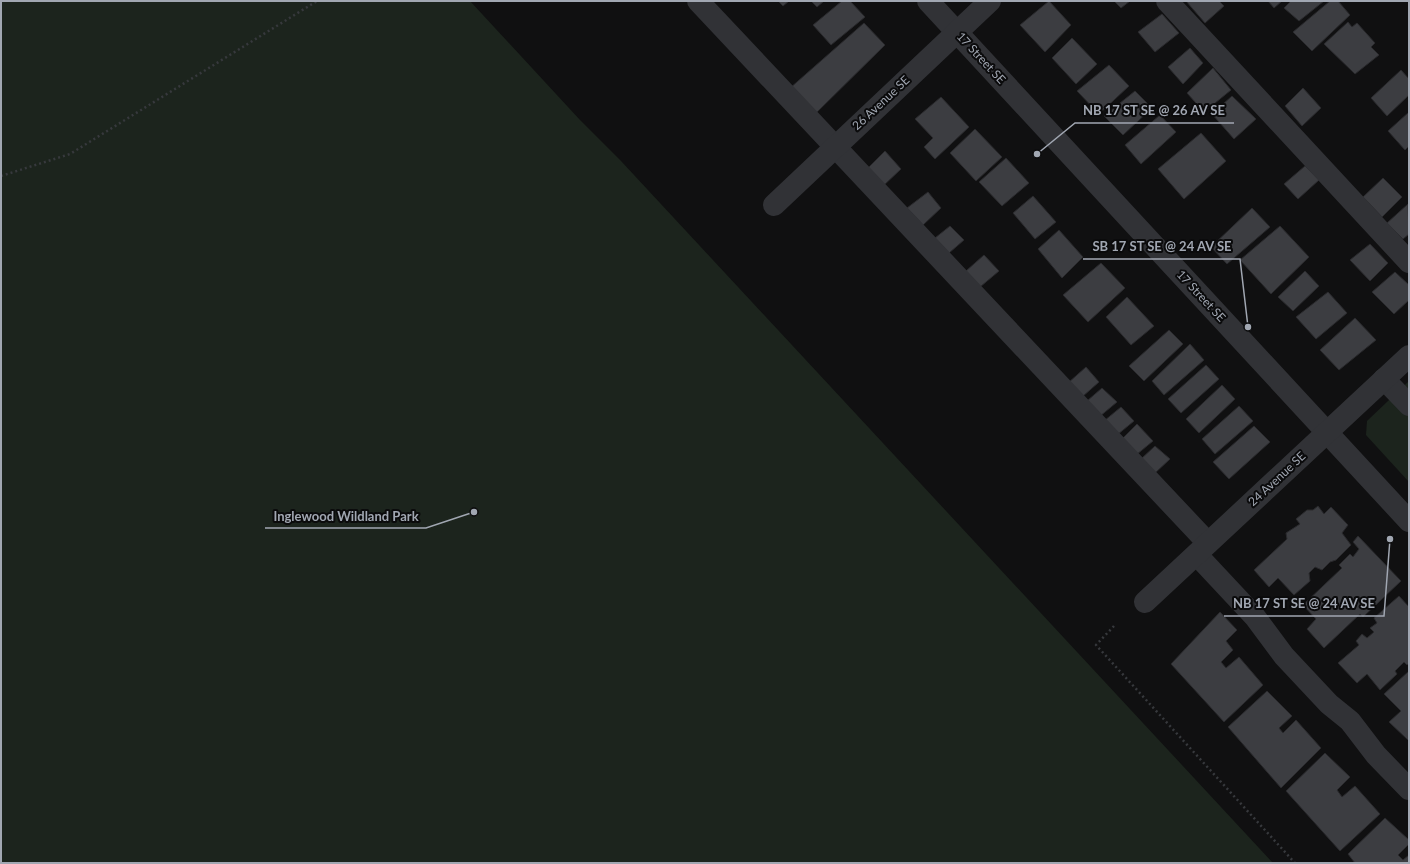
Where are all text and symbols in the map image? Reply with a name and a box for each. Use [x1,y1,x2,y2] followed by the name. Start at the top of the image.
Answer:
[954,29,1009,87] street label: 17 Street SE
[849,72,912,133] street label: 26 Avenue SE
[1075,98,1234,123] callout: NB 17 ST SE @ 26 AV SE
[1083,102,1225,118] text: NB 17 ST SE @ 26 AV SE
[1083,234,1240,259] callout: SB 17 ST SE @ 24 AV SE
[1092,238,1232,254] text: SB 17 ST SE @ 24 AV SE
[1174,267,1229,325] street label: 17 Street SE
[1245,448,1308,509] street label: 24 Avenue SE
[265,503,426,528] callout: Inglewood Wildland Park
[273,508,419,524] text: Inglewood Wildland Park
[1224,591,1384,616] callout: NB 17 ST SE @ 24 AV SE
[1233,595,1375,611] text: NB 17 ST SE @ 24 AV SE

